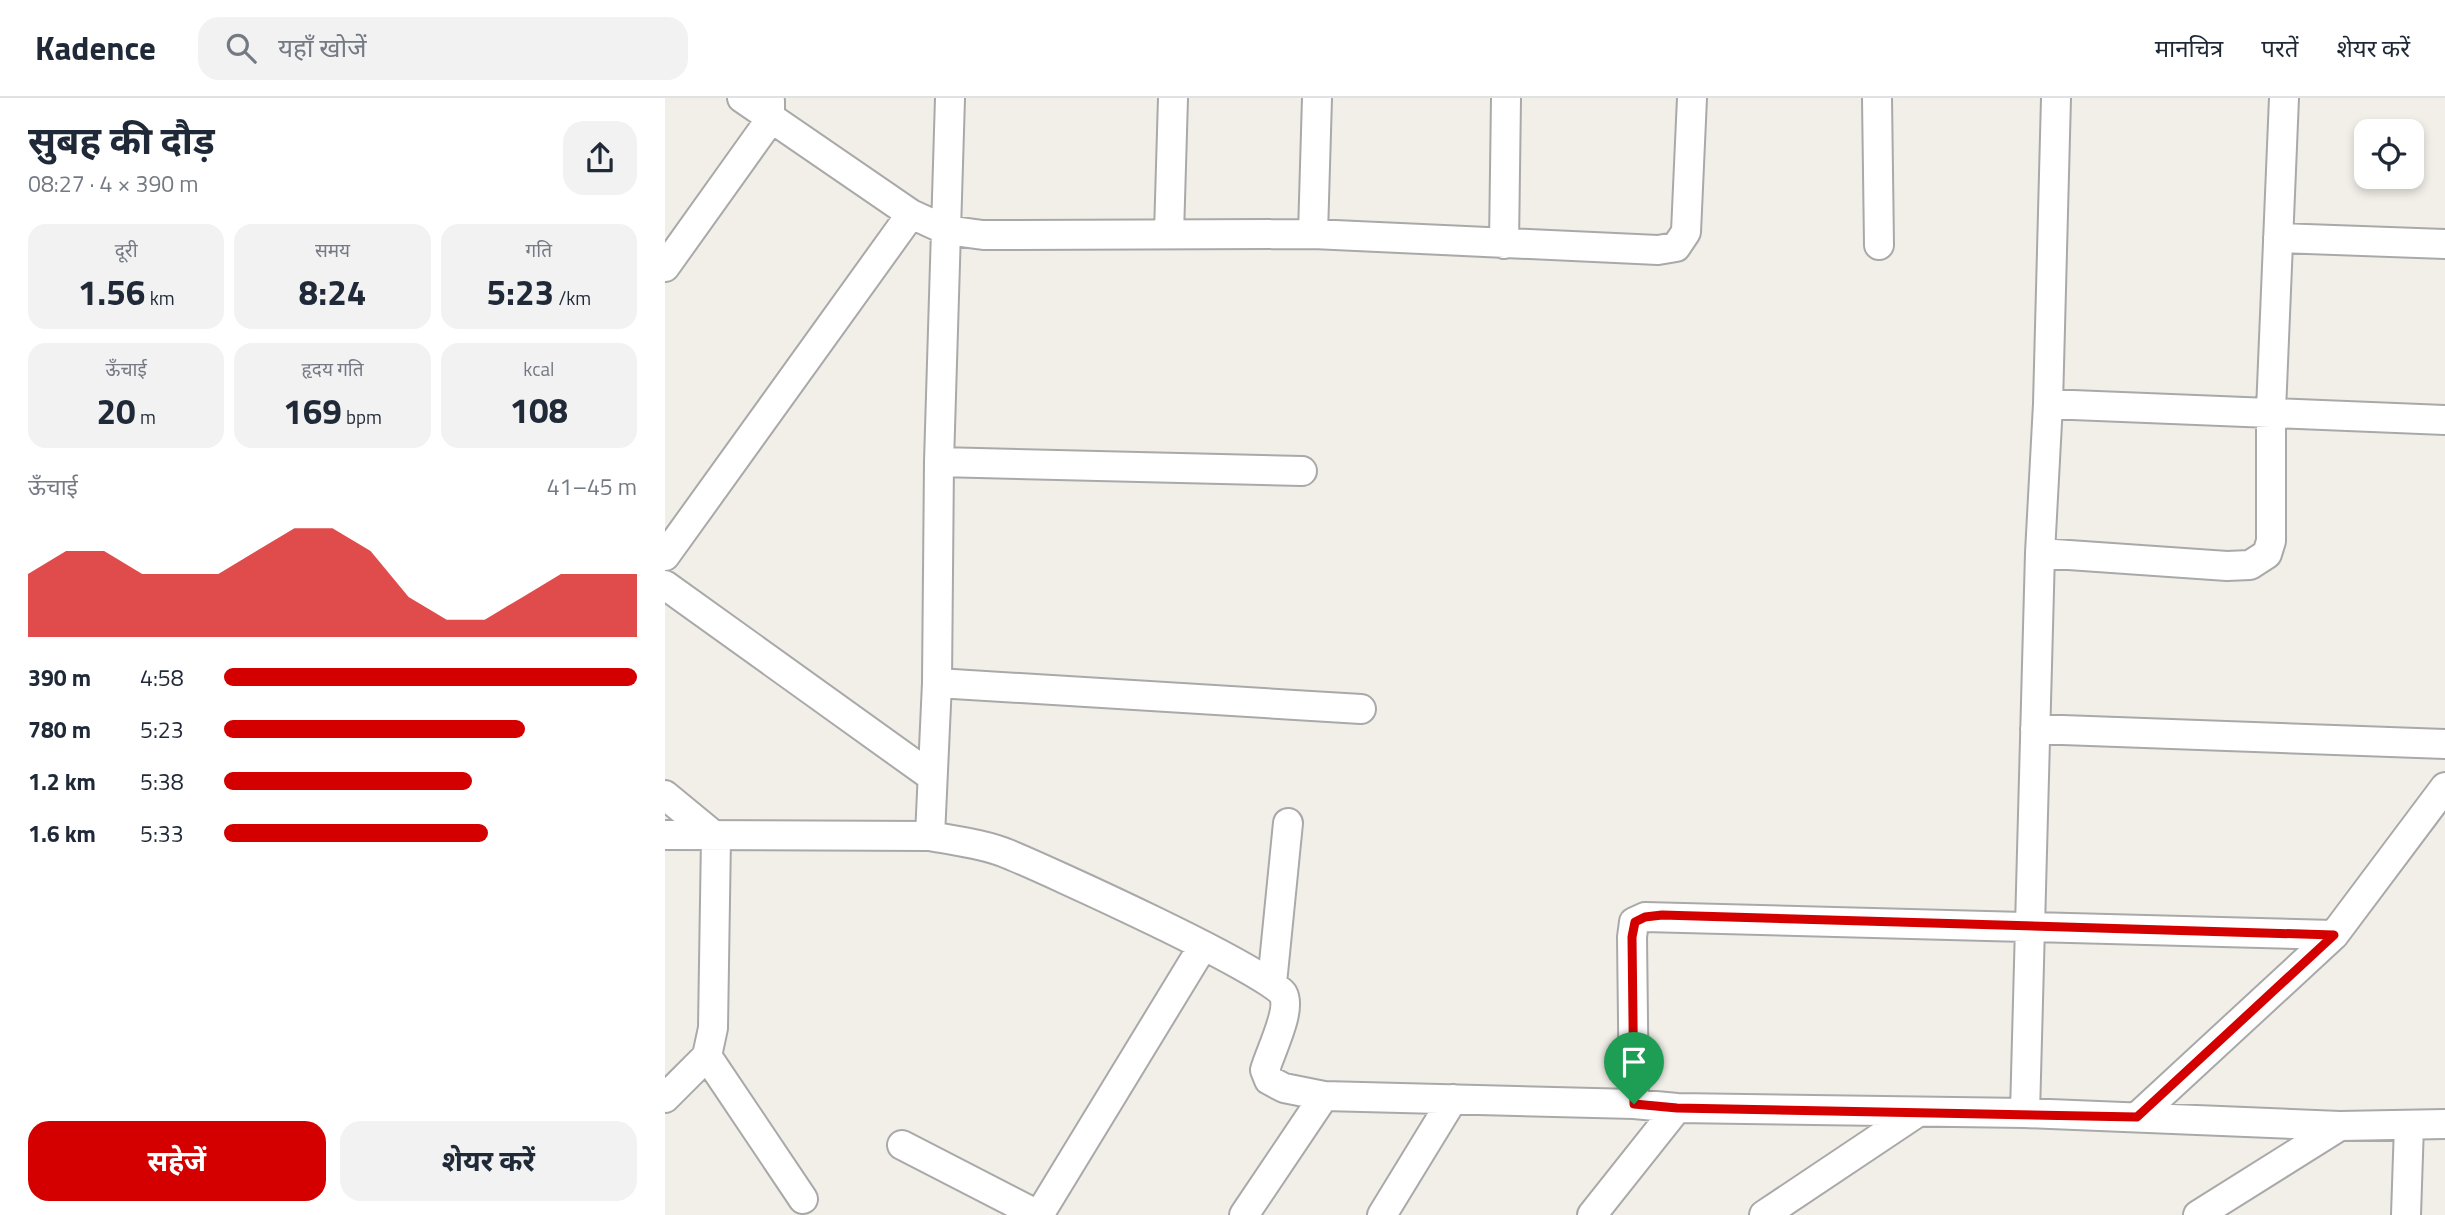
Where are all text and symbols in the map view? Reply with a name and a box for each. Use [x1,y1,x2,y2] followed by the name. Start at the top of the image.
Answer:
[198,17,688,80] search box
[35,23,156,73] text: Kadence
[278,28,367,67] text: यहाँ खोजें
[222,29,260,67] icon: search
[2155,30,2223,66] text: मानचित्र
[2261,30,2298,66] text: परतें
[2336,30,2410,66] text: शेयर करें
[28,111,215,169] text: सुबह की दौड़
[2354,119,2424,189] map controls
[2354,119,2424,189] button: locate
[563,121,637,195] button: share
[28,166,198,201] text: 08:27 · 4 × 390 m
[115,235,138,264] text: दूरी
[315,235,350,264] text: समय
[526,235,552,264] text: गति
[78,265,145,319] text: 1.56
[299,265,366,319] text: 8:24
[486,265,554,319] text: 5:23
[145,283,175,312] text: km
[554,283,591,312] text: /km
[106,354,147,383] text: ऊँचाई
[301,354,364,383] text: हृदय गति
[523,354,554,383] text: kcal
[509,383,568,437] text: 108
[97,384,136,438] text: 20
[283,384,342,438] text: 169
[136,402,156,431] text: m
[342,402,382,431] text: bpm
[28,469,78,504] text: ऊँचाई
[547,469,637,504] text: 41–45 m
[28,660,91,695] text: 390 m
[140,660,184,695] text: 4:58
[28,712,91,747] text: 780 m
[140,712,184,747] text: 5:23
[28,764,96,799] text: 1.2 km
[140,764,184,799] text: 5:38
[28,816,96,851] text: 1.6 km
[140,816,184,851] text: 5:33
[1604,1032,1664,1104] pin
[1615,1043,1653,1081] icon: arrive
[28,1121,326,1201] button: सहेजें
[340,1121,637,1201] button: शेयर करें

